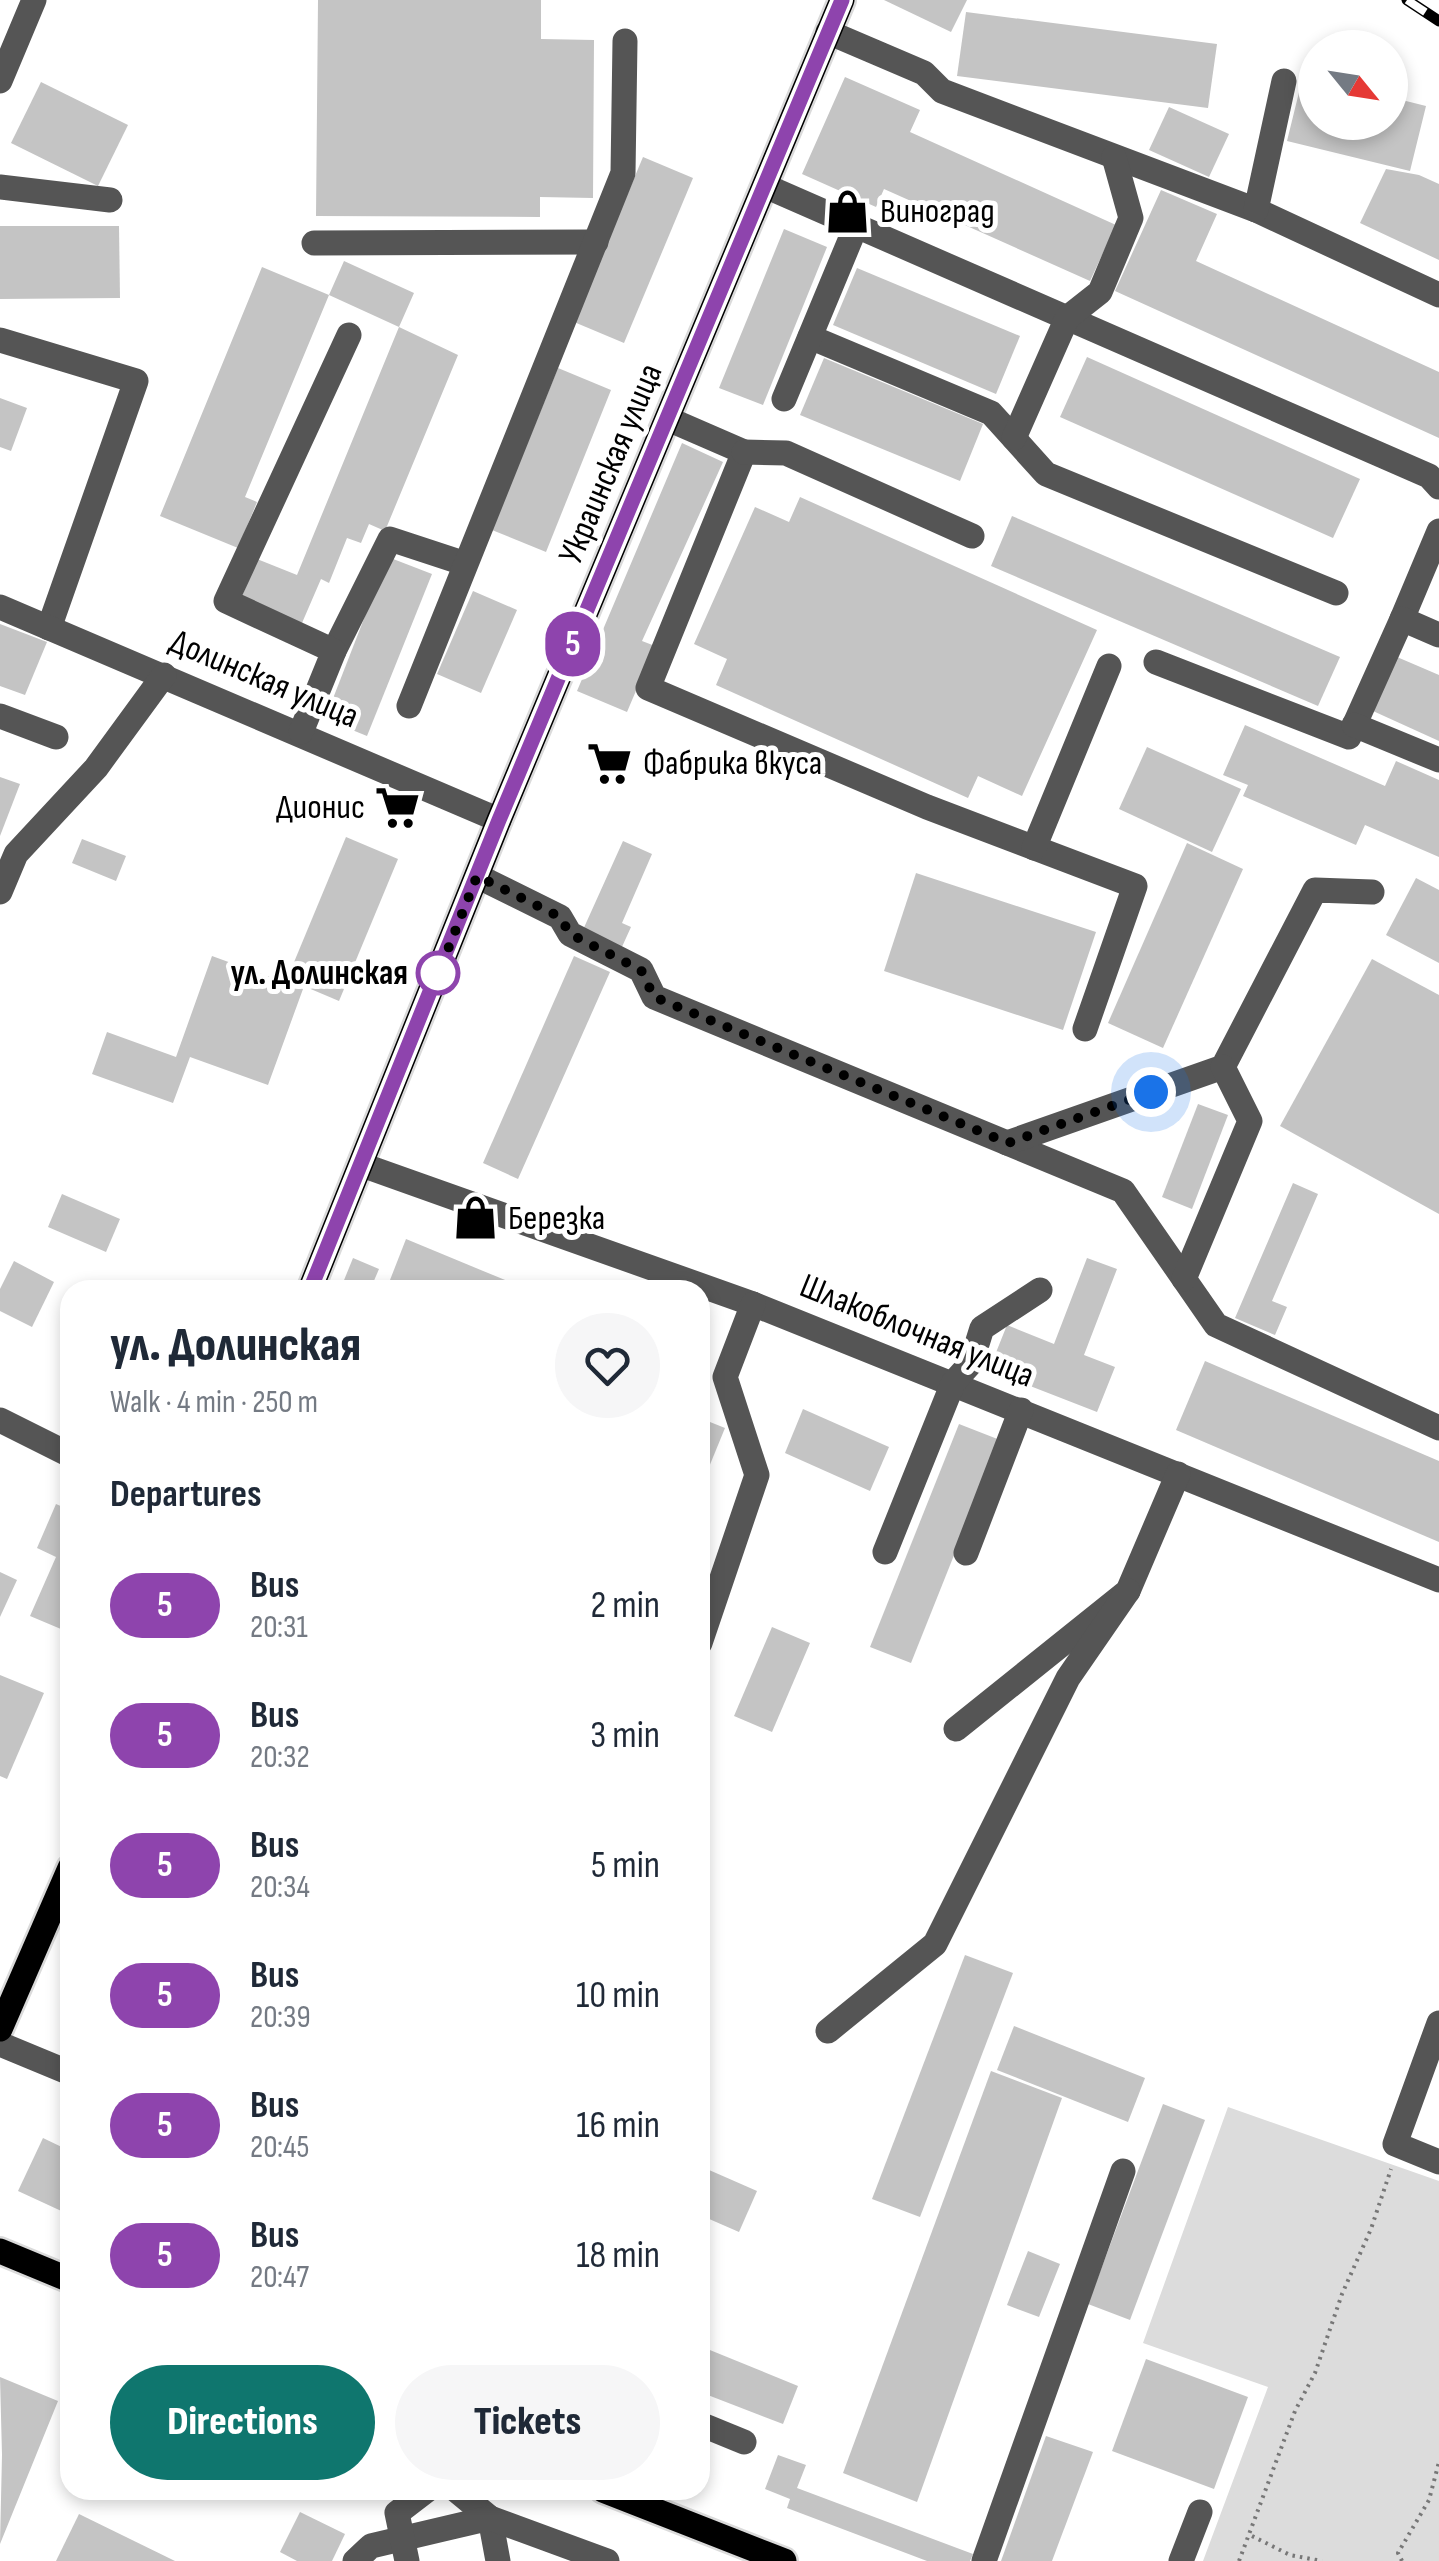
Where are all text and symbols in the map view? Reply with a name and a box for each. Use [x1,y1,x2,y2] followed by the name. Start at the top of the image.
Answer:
[1298,30,1408,140] north arrow
[1298,30,1408,140] map controls
[823,187,871,235] shop icon: Виноград
[880,190,995,233] place label: Виноград
[550,357,672,571] street label: Украинская улица
[540,612,606,676] line badge: 5
[163,620,365,738] street label: Долинская улица
[565,623,581,666] text: 5
[586,739,634,787] supermarket icon: Фабрика вкуса
[643,742,822,785] place label: Фабрика вкуса
[374,783,422,831] supermarket icon: Дионис
[276,786,365,829] place label: Дионис
[231,952,408,995] place label: ул. Долинская
[417,952,459,994] marker: ул. Долинская
[1126,1067,1176,1117] your location
[451,1194,499,1242] shop icon: Березка
[508,1197,605,1240] place label: Березка
[794,1265,1040,1397] street label: Шлакоблочная улица
[555,1313,660,1418] button: heart
[110,1317,361,1374] text: ул. Долинская
[110,1383,318,1422] text: Walk · 4 min · 250 m
[110,1472,262,1517] text: Departures
[250,1563,299,1608] text: Bus
[591,1583,660,1628] text: 2 min
[157,1584,173,1627] text: 5
[250,1608,308,1647] text: 20:31
[250,1693,299,1738] text: Bus
[590,1713,660,1758] text: 3 min
[157,1714,173,1757] text: 5
[250,1738,310,1777] text: 20:32
[250,1823,299,1868] text: Bus
[591,1843,660,1888] text: 5 min
[157,1844,173,1887] text: 5
[250,1868,310,1907] text: 20:34
[250,1953,299,1998] text: Bus
[576,1973,660,2018] text: 10 min
[157,1974,173,2017] text: 5
[250,1998,311,2037] text: 20:39
[250,2083,299,2128] text: Bus
[576,2103,660,2148] text: 16 min
[157,2104,173,2147] text: 5
[250,2128,309,2167] text: 20:45
[250,2213,299,2258] text: Bus
[576,2233,660,2278] text: 18 min
[157,2234,173,2277] text: 5
[250,2258,309,2297] text: 20:47
[110,2365,375,2480] button: Directions
[395,2365,660,2480] button: Tickets

